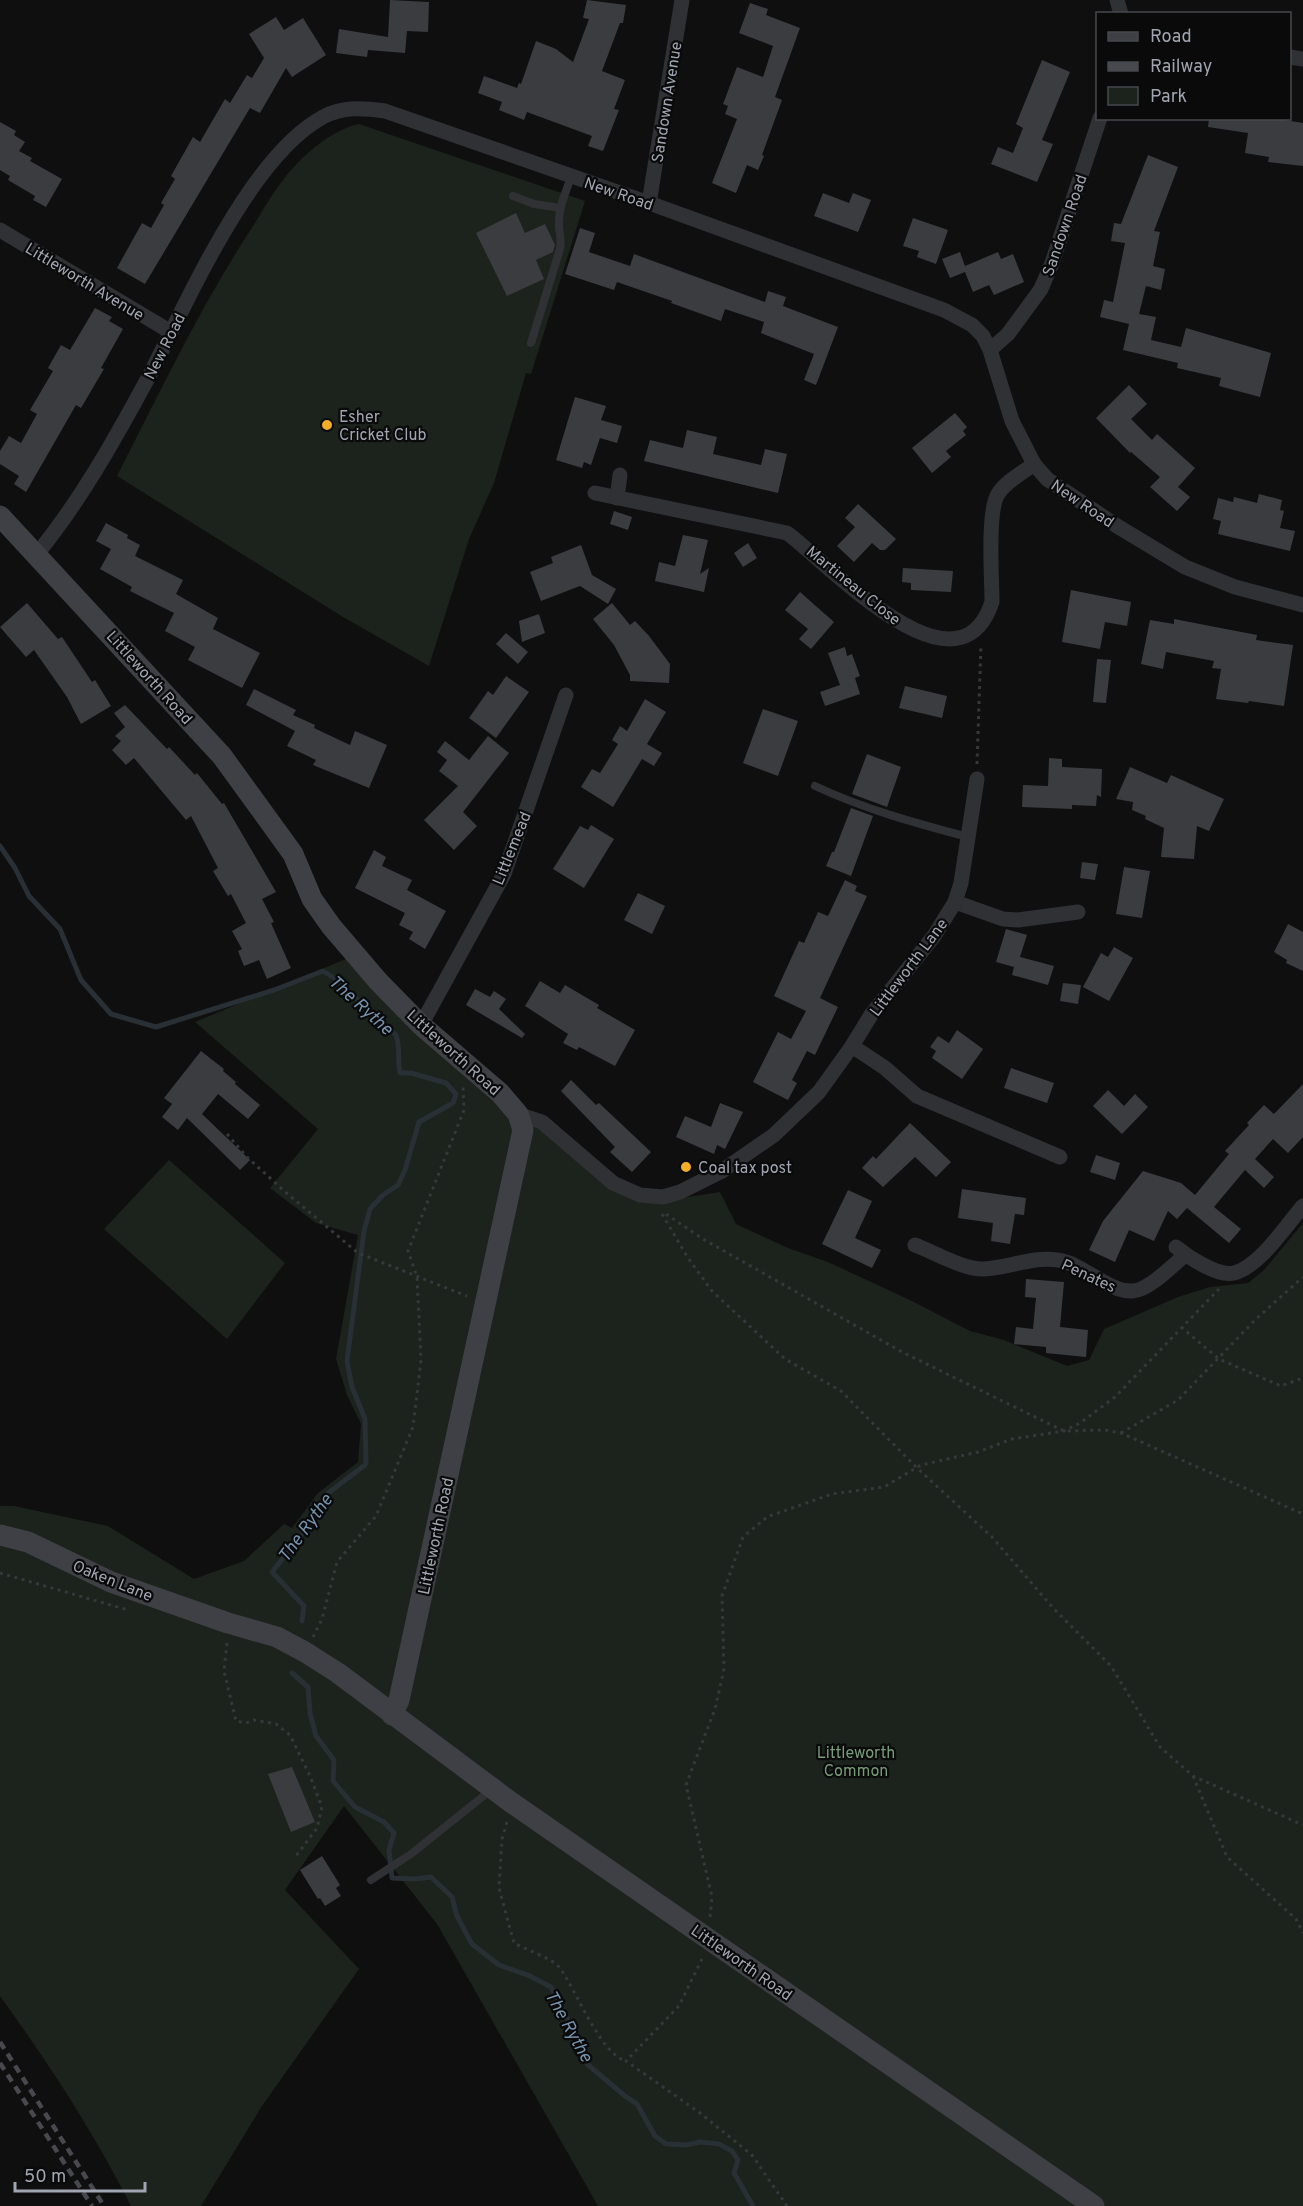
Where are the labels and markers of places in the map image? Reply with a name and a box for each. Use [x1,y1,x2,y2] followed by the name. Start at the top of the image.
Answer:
[339,408,426,446] place label: Esher Cricket Club
[320,418,334,432] marker: Esher Cricket Club
[698,1159,792,1179] place label: Coal tax post
[679,1160,693,1174] marker: Coal tax post

